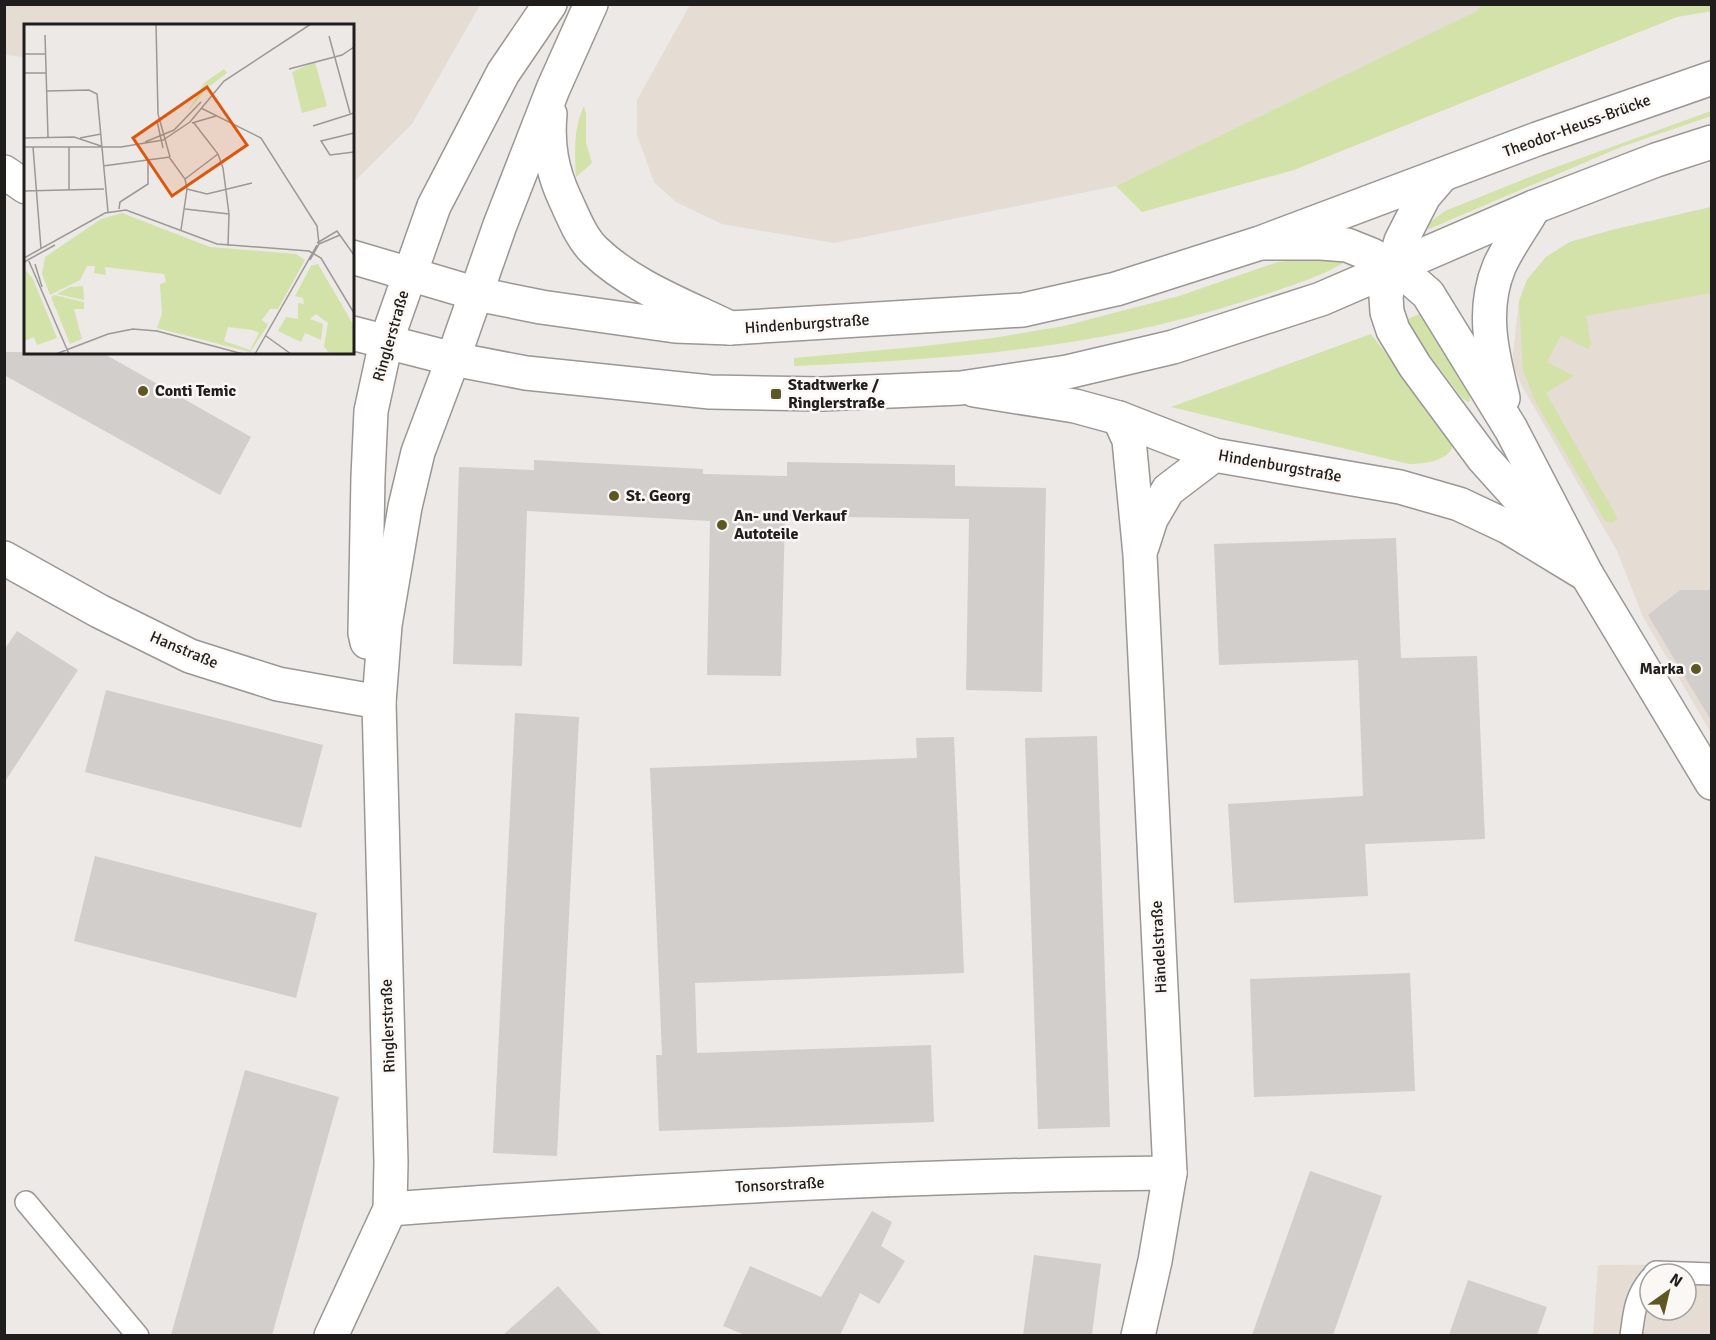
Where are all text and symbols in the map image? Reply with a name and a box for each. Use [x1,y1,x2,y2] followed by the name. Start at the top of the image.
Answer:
[24,24,354,354] inset map
[1500,90,1654,162] street label: Theodor-Heuss-Brücke
[368,288,414,384] street label: Ringlerstraße
[744,310,870,338] street label: Hindenburgstraße
[788,375,885,413] place label: Stadtwerke / Ringlerstraße
[155,381,236,401] place label: Conti Temic
[136,384,150,398] marker: Conti Temic
[769,387,783,401] marker: Stadtwerke / Ringlerstraße
[1217,445,1343,487] street label: Hindenburgstraße
[626,486,691,506] place label: St. Georg
[607,489,621,503] marker: St. Georg
[734,506,848,544] place label: An- und Verkauf Autoteile
[715,518,729,532] marker: An- und Verkauf Autoteile
[147,627,221,673] street label: Hanstraße
[1640,659,1684,679] place label: Marka
[1689,662,1703,676] marker: Marka
[1147,900,1171,994] street label: Händelstraße
[376,979,400,1073] street label: Ringlerstraße
[735,1173,825,1197] street label: Tonsorstraße
[1638,1262,1698,1322] north arrow
[1666,1269,1686,1292] text: N

